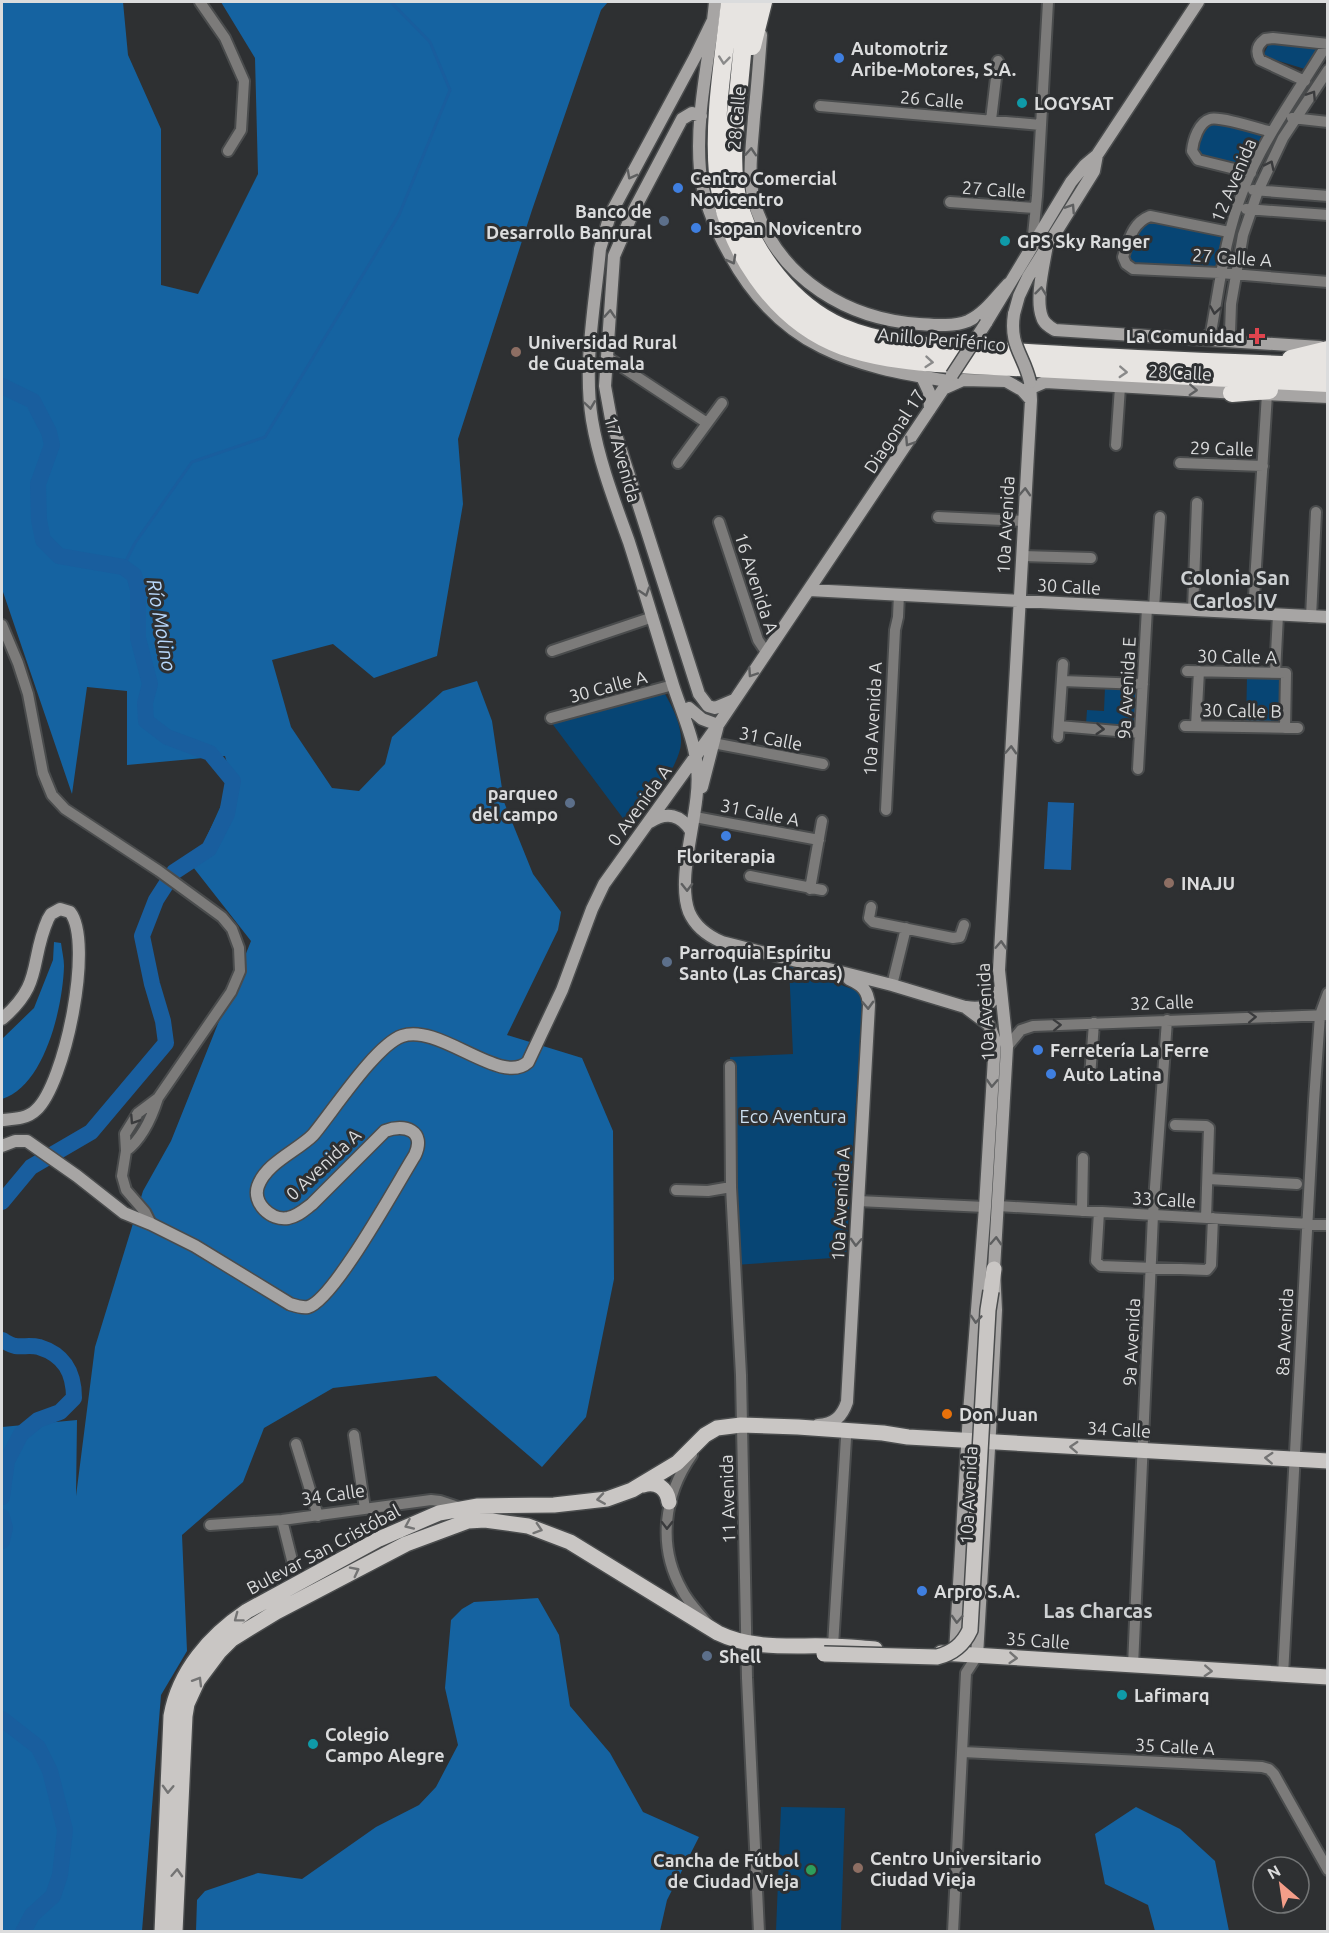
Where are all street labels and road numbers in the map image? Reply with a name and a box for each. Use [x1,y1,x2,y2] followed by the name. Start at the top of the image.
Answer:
[723,85,749,151] street label: 28 Calle
[899,86,965,112] street label: 26 Calle
[1206,135,1260,225] street label: 12 Avenida
[961,177,1027,201] street label: 27 Calle
[1191,244,1273,270] street label: 27 Calle A
[877,323,1007,355] street label: Anillo Periférico
[1147,360,1213,384] street label: 28 Calle
[860,385,928,477] street label: Diagonal 17
[601,413,645,505] street label: 17 Avenida
[1190,437,1254,459] street label: 29 Calle
[992,475,1018,575] street label: 10a Avenida
[731,530,783,636] street label: 16 Avenida A
[1036,574,1102,598] street label: 30 Calle
[1113,636,1139,740] street label: 9a Avenida E
[1197,645,1277,667] street label: 30 Calle A
[859,661,885,776] street label: 10a Avenida A
[567,666,649,706] street label: 30 Calle A
[1202,699,1282,721] street label: 30 Calle B
[738,722,804,754] street label: 31 Calle
[603,761,675,849] street label: 0 Avenida A
[719,795,801,829] street label: 31 Calle A
[972,962,998,1062] street label: 10a Avenida
[1130,991,1194,1013] street label: 32 Calle
[282,1124,365,1204] street label: 0 Avenida A
[827,1146,853,1261] street label: 10a Avenida A
[1131,1187,1197,1211] street label: 33 Calle
[1272,1287,1296,1377] street label: 8a Avenida
[1119,1297,1143,1387] street label: 9a Avenida
[1086,1417,1152,1441] street label: 34 Calle
[955,1445,981,1545] street label: 10a Avenida
[715,1454,739,1544] street label: 11 Avenida
[300,1480,366,1508] street label: 34 Calle
[243,1500,403,1598] street label: Bulevar San Cristóbal
[1005,1628,1071,1652] street label: 35 Calle
[1135,1734,1216,1758] street label: 35 Calle A

